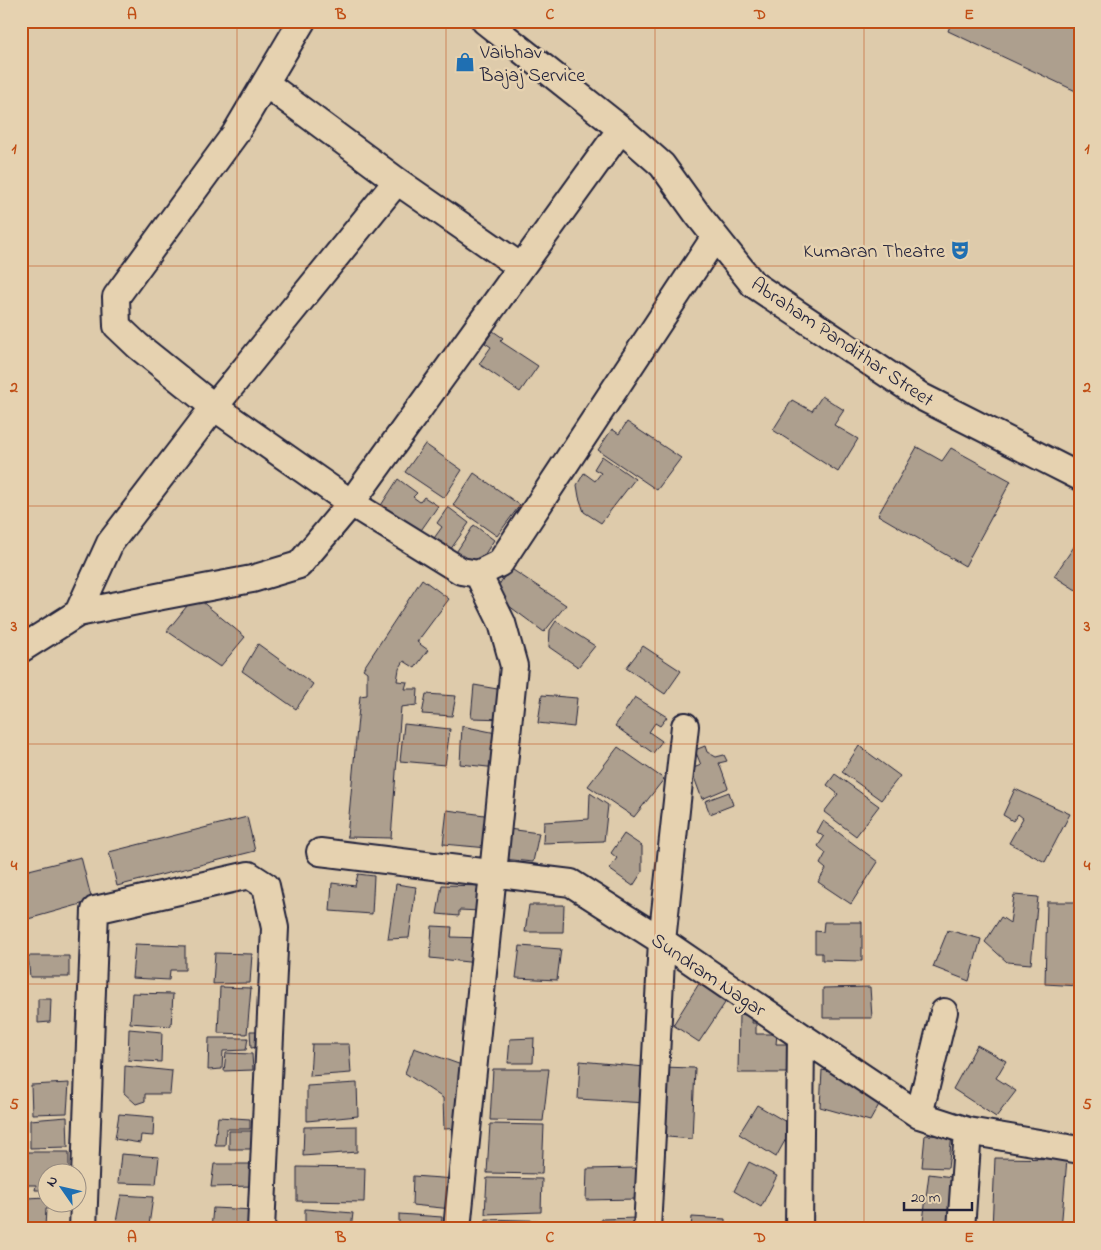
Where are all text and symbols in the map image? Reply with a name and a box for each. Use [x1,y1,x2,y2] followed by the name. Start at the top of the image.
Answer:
[127,3,137,27] text: A
[335,3,347,27] text: B
[546,3,555,27] text: C
[753,3,766,27] text: D
[964,3,974,27] text: E
[479,39,585,91] place label: Vaibhav Bajaj Service
[454,51,476,73] shop icon: Vaibhav Bajaj Service
[11,137,17,161] text: 1
[1084,137,1090,161] text: 1
[803,238,945,267] place label: Kumaran Theatre
[949,239,971,261] theatre icon: Kumaran Theatre
[744,271,939,415] street label: Abraham Pandithar Street
[9,376,18,400] text: 2
[1082,376,1091,400] text: 2
[10,615,18,639] text: 3
[1083,615,1091,639] text: 3
[10,854,18,878] text: 4
[1083,854,1091,878] text: 4
[644,927,772,1027] street label: Sundram Nagar
[9,1093,19,1117] text: 5
[1082,1093,1092,1117] text: 5
[38,1162,88,1212] north arrow
[41,1172,64,1191] text: N
[904,1180,971,1212] scale bar
[911,1187,941,1209] text: 20 m
[127,1226,137,1250] text: A
[335,1226,347,1250] text: B
[546,1226,555,1250] text: C
[753,1226,766,1250] text: D
[964,1226,974,1250] text: E

